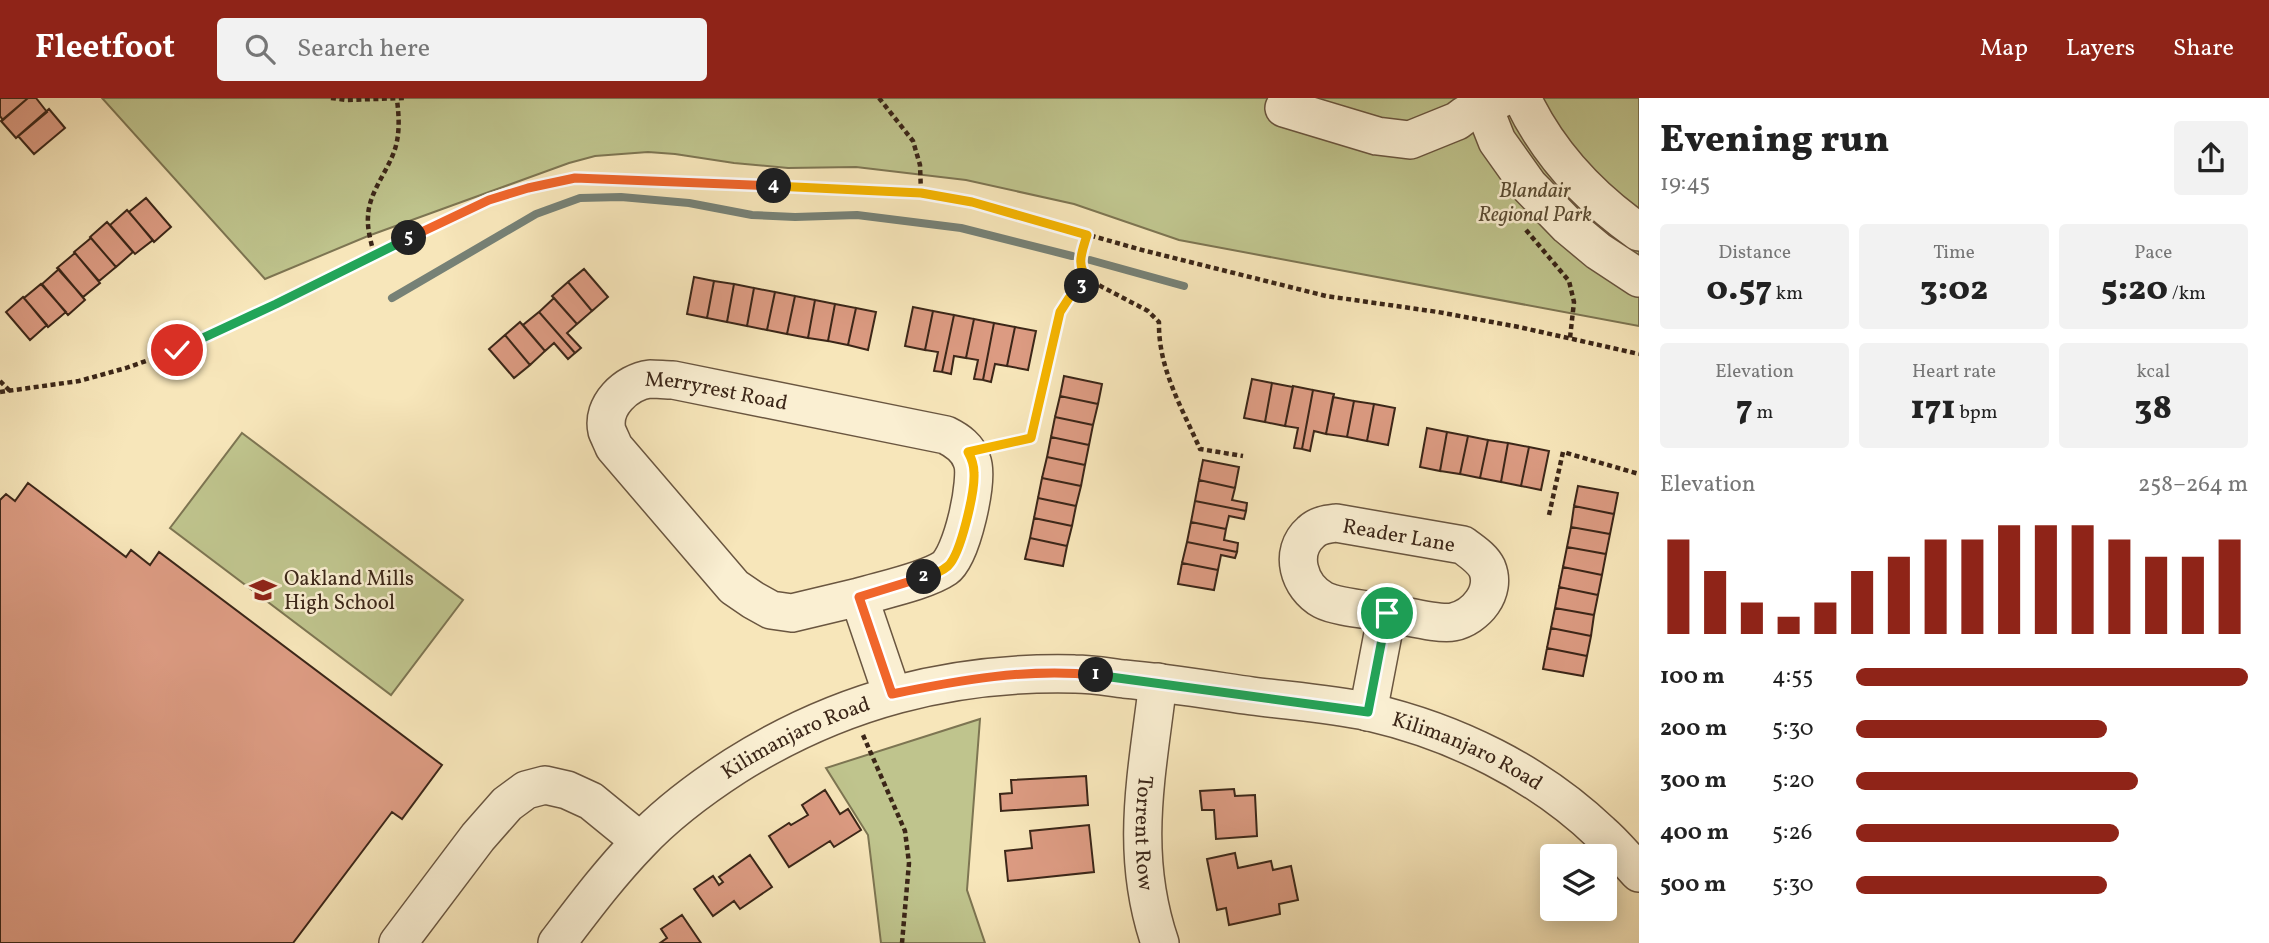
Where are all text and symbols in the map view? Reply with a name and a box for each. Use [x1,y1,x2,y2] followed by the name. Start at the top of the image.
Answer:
[217,18,707,81] search box
[35,26,175,72] text: Fleetfoot
[241,30,279,68] icon: search
[297,31,430,67] text: Search here
[1980,32,2028,66] text: Map
[2066,32,2135,66] text: Layers
[2173,32,2234,66] text: Share
[1660,115,1890,168] text: Evening run
[2174,121,2248,195] button: share
[756,168,792,204] pin: 4
[1660,168,1710,200] text: 19:45
[768,172,779,198] text: 4
[1478,177,1592,230] park label: Blandair Regional Park
[392,220,426,256] pin: 5
[404,224,413,250] text: 5
[1718,240,1791,266] text: Distance
[1933,240,1975,266] text: Time
[2134,240,2172,266] text: Pace
[1706,266,1772,314] text: 0.57
[1920,266,1988,314] text: 3:02
[2101,266,2168,314] text: 5:20
[1064,268,1100,304] pin: 3
[1077,272,1086,298] text: 3
[1772,281,1803,307] text: km
[2168,281,2206,307] text: /km
[147,320,207,380] pin
[158,331,196,369] icon: check
[1715,359,1794,385] text: Elevation
[1912,359,1996,385] text: Heart rate
[2136,359,2170,385] text: kcal
[644,366,790,419] street label: Merryrest Road
[1736,385,1753,433] text: 7
[1910,385,1956,433] text: 171
[2135,385,2172,433] text: 38
[1753,400,1773,426] text: m
[1956,400,1998,426] text: bpm
[1660,469,1756,501] text: Elevation
[2138,469,2248,501] text: 258–264 m
[1340,512,1457,561] street label: Reader Lane
[906,560,942,594] pin: 2
[919,563,928,589] text: 2
[284,565,414,618] place label: Oakland Mills High School
[248,575,278,605] school or university icon: Oakland Mills High School
[1357,583,1417,643] pin
[1368,594,1406,632] icon: arrive
[1078,658,1114,692] pin: 1
[1092,661,1099,687] text: 1
[1660,661,1725,693] text: 100 m
[1772,661,1813,693] text: 4:55
[716,690,874,787] street label: Kilimanjaro Road
[1388,706,1548,798] street label: Kilimanjaro Road
[1660,713,1727,745] text: 200 m
[1772,713,1814,745] text: 5:30
[1660,765,1727,797] text: 300 m
[1772,765,1814,797] text: 5:20
[1127,774,1160,892] street label: Torrent Row
[1660,817,1729,849] text: 400 m
[1772,817,1812,849] text: 5:26
[1540,844,1617,921] map controls
[1540,844,1617,921] button: layers
[1660,869,1726,901] text: 500 m
[1772,869,1814,901] text: 5:30

